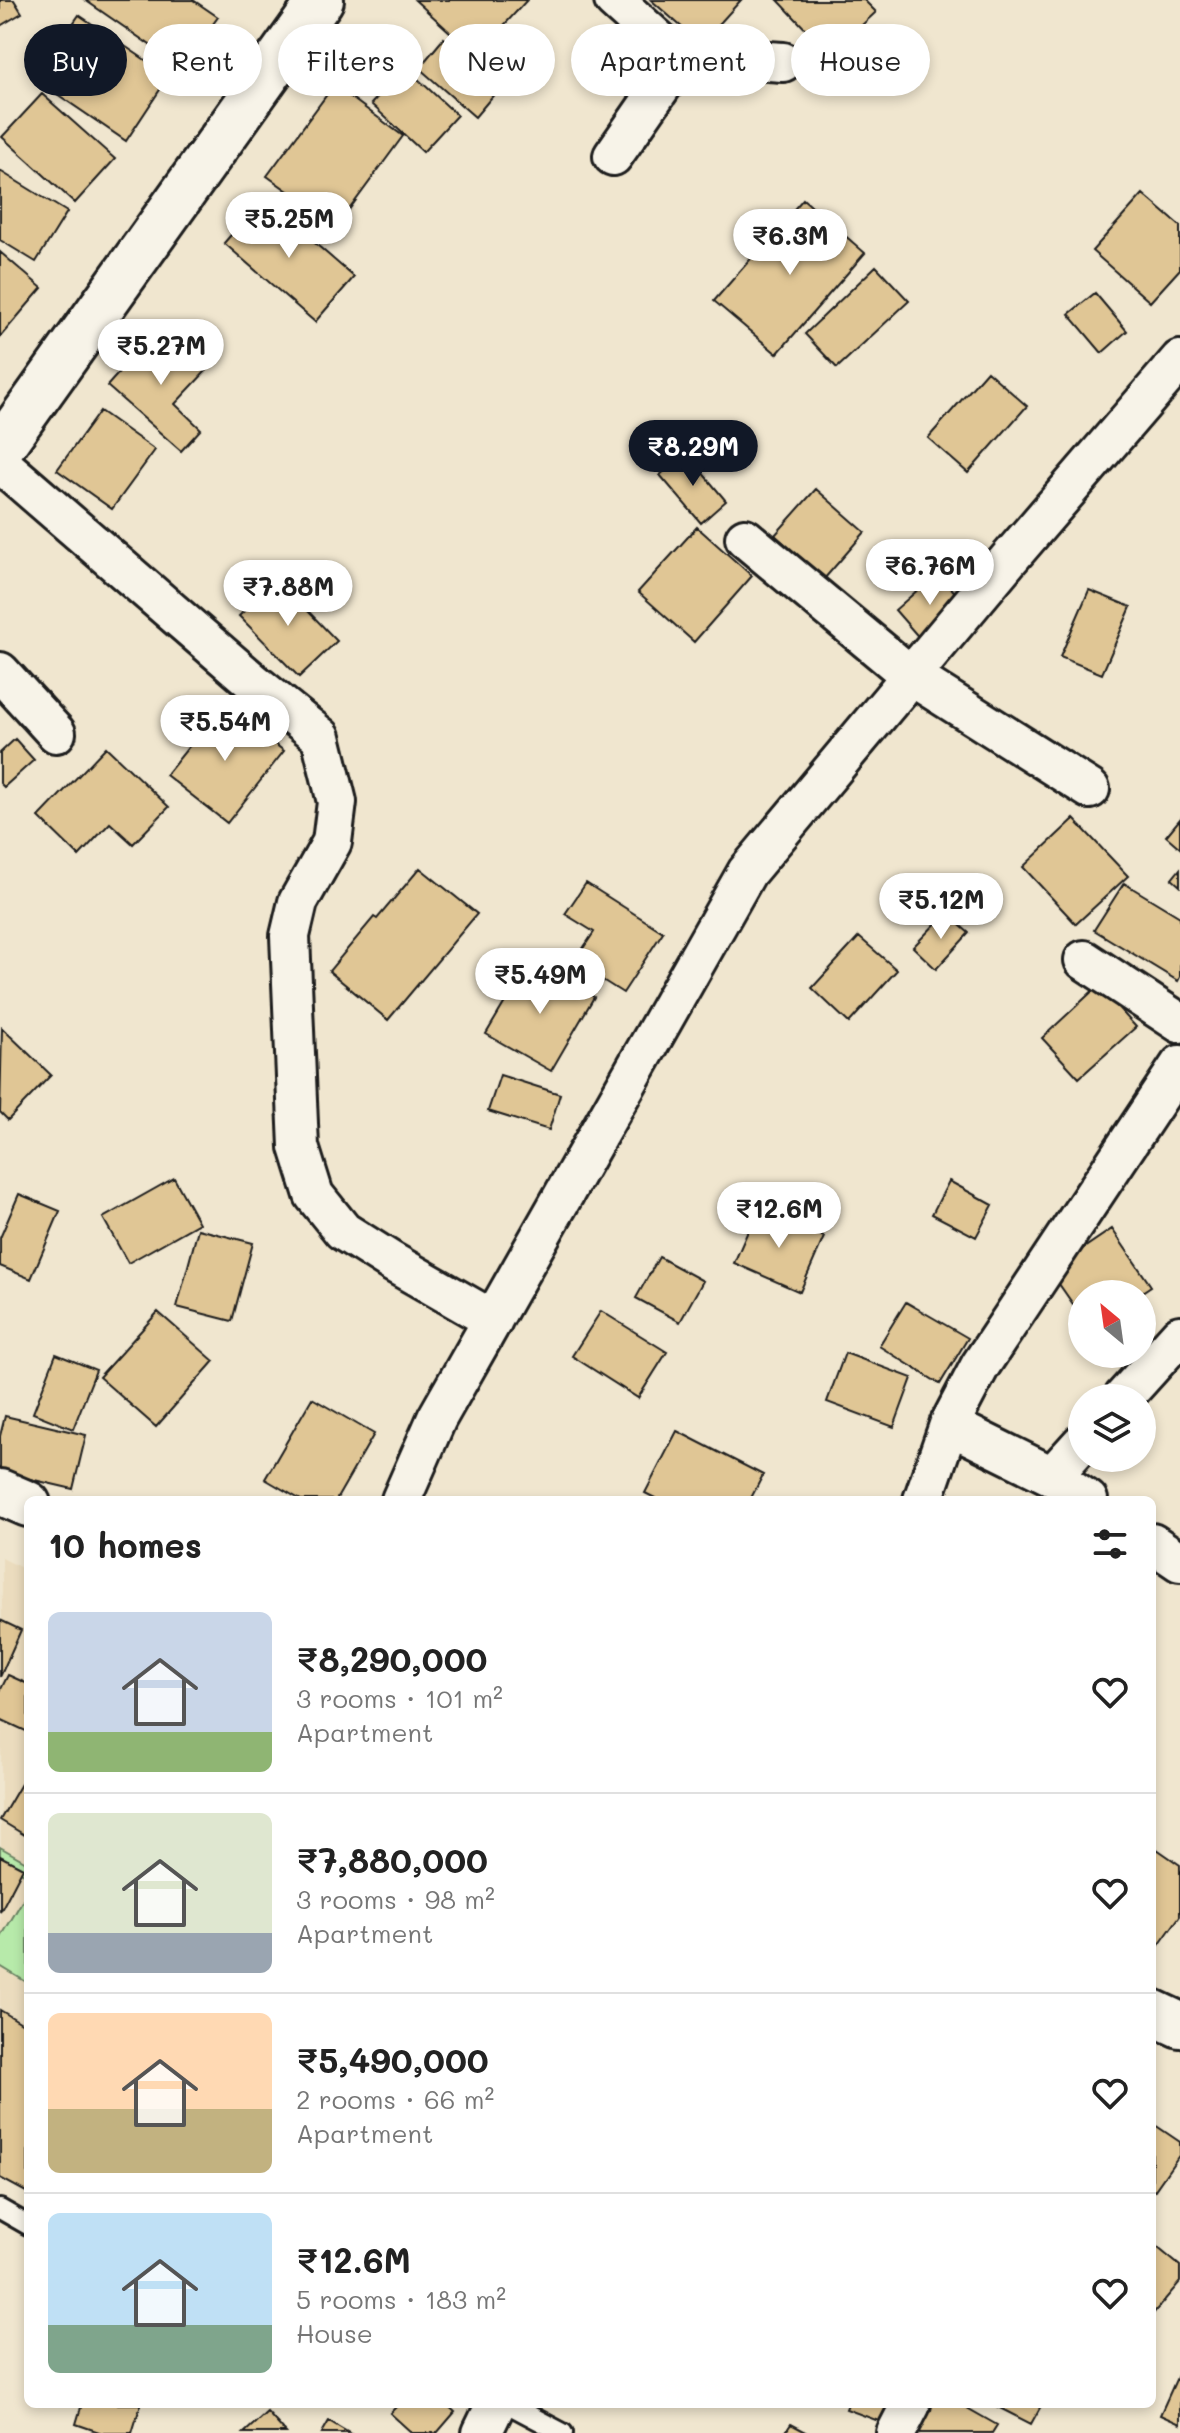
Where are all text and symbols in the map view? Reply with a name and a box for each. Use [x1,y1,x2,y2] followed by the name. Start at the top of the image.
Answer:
[24,24,127,96] chip: Buy
[143,24,262,96] chip: Rent
[278,24,423,96] chip: Filters
[439,24,555,96] chip: New
[571,24,775,96] chip: Apartment
[791,24,930,96] chip: House
[224,192,354,260] pin: ₹5.25M
[243,201,335,235] text: ₹5.25M
[734,209,846,277] pin: ₹6.3M
[751,218,829,252] text: ₹6.3M
[96,319,226,387] pin: ₹5.27M
[116,328,206,362] text: ₹5.27M
[628,420,758,488] pin: ₹8.29M
[647,429,739,463] text: ₹8.29M
[865,539,995,607] pin: ₹6.76M
[884,548,976,582] text: ₹6.76M
[223,560,353,628] pin: ₹7.88M
[242,569,334,603] text: ₹7.88M
[160,695,290,763] pin: ₹5.54M
[178,704,272,738] text: ₹5.54M
[876,873,1006,941] pin: ₹5.12M
[897,882,985,916] text: ₹5.12M
[475,948,605,1016] pin: ₹5.49M
[493,957,587,991] text: ₹5.49M
[714,1182,844,1250] pin: ₹12.6M
[735,1191,823,1225] text: ₹12.6M
[1068,1280,1156,1368] north arrow
[1068,1280,1156,1472] map controls
[1068,1384,1156,1472] button: layers
[48,1522,202,1567] text: 10 homes
[1088,1522,1132,1566] icon: filters
[296,1636,487,1681] text: ₹8,290,000
[112,1644,208,1740] icon: home
[1088,1670,1132,1714] icon: heart
[296,1681,503,1715] text: 3 rooms · 101 m²
[296,1715,433,1749] text: Apartment
[296,1837,488,1882] text: ₹7,880,000
[112,1845,208,1941] icon: home
[1088,1871,1132,1915] icon: heart
[296,1882,495,1916] text: 3 rooms · 98 m²
[296,1916,433,1950] text: Apartment
[296,2037,489,2082] text: ₹5,490,000
[112,2045,208,2141] icon: home
[1088,2071,1132,2115] icon: heart
[296,2082,494,2116] text: 2 rooms · 66 m²
[296,2116,433,2150] text: Apartment
[296,2237,411,2282] text: ₹12.6M
[112,2245,208,2341] icon: home
[1088,2271,1132,2315] icon: heart
[296,2282,506,2316] text: 5 rooms · 183 m²
[296,2316,373,2350] text: House

